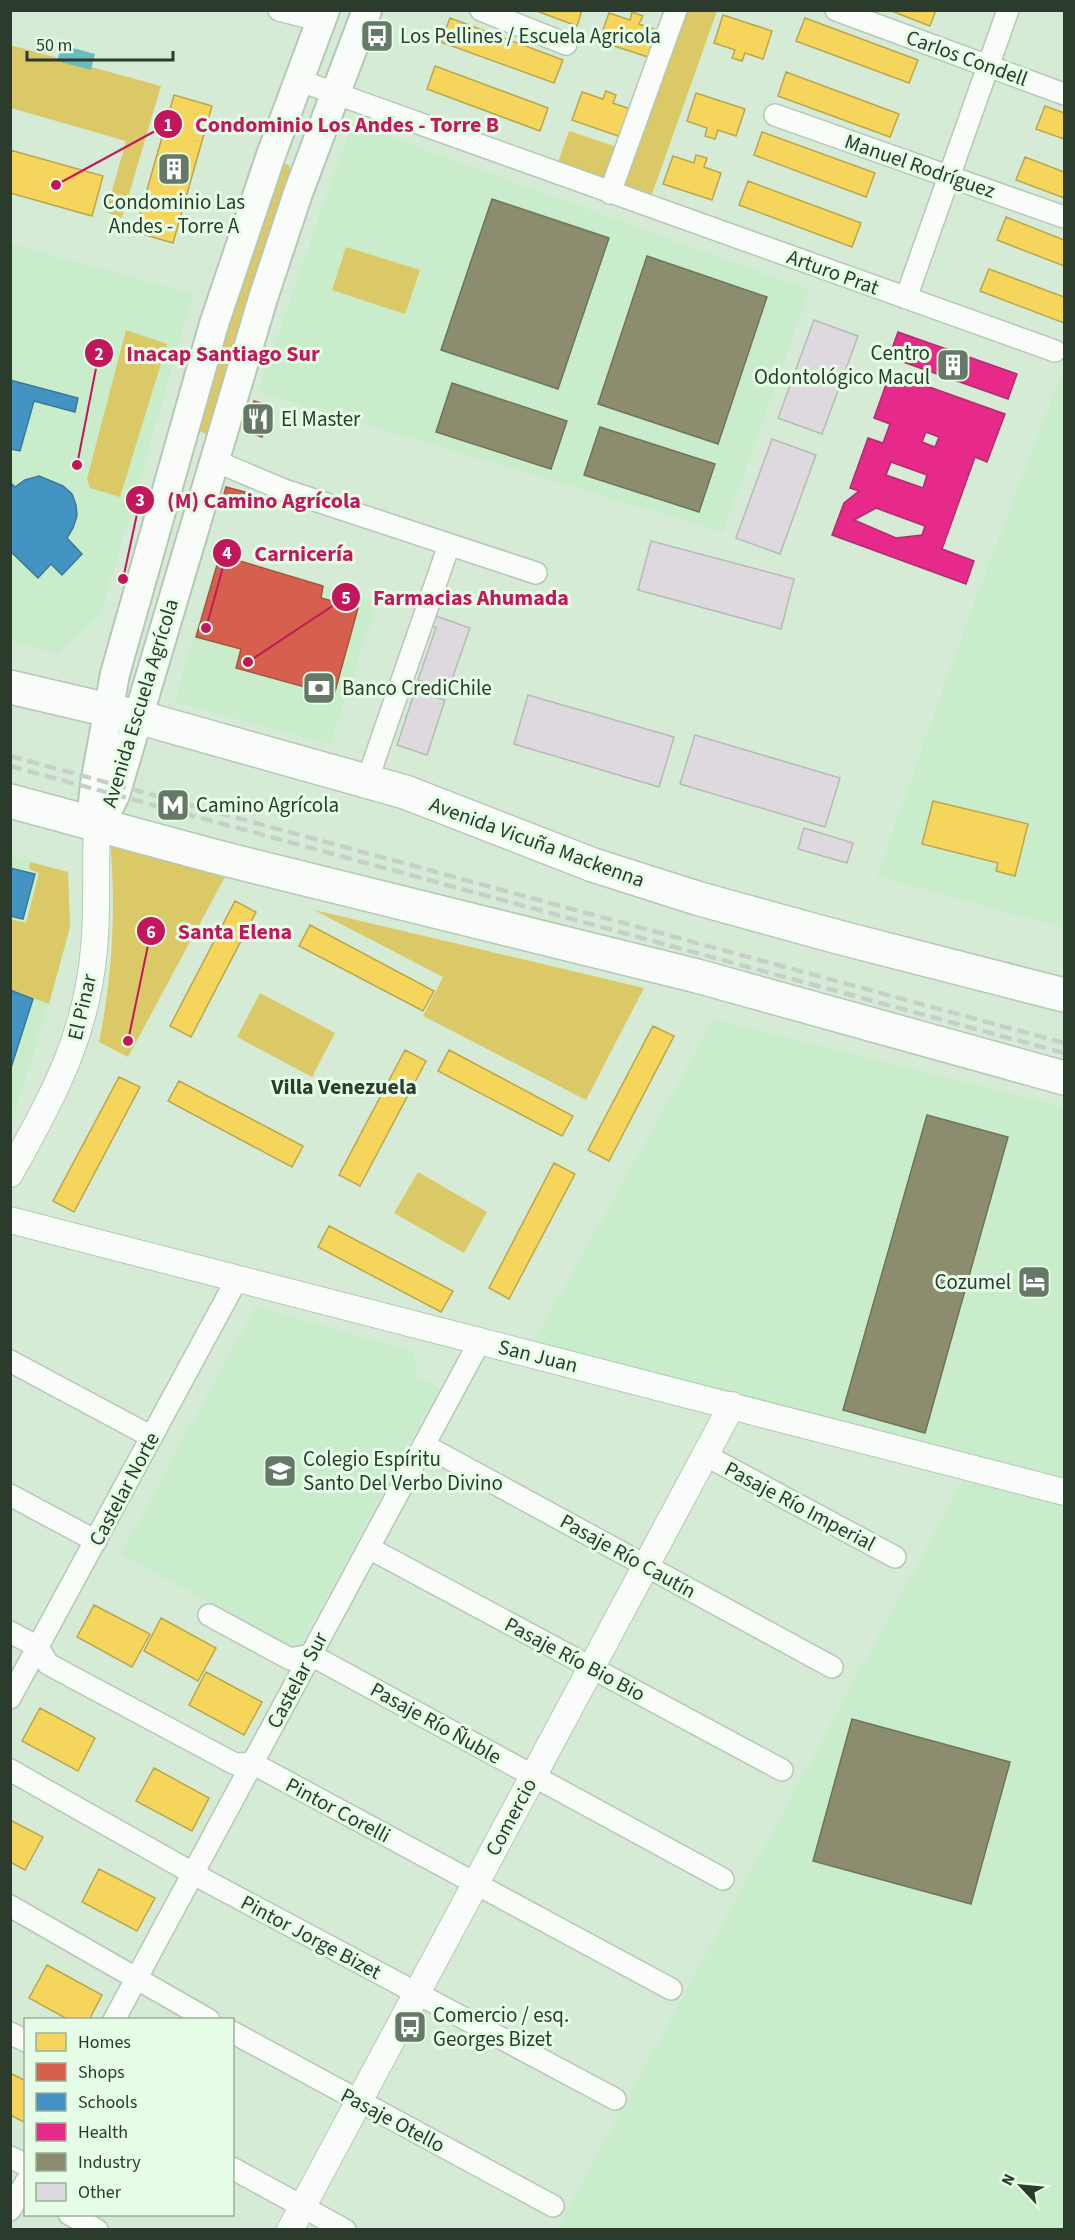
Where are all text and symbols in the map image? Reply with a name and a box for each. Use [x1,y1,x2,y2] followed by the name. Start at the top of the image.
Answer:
[359,18,395,54] bus stop icon: Los Pellines / Escuela Agricola
[400,21,661,51] place label: Los Pellines / Escuela Agricola
[902,22,1032,94] street label: Carlos Condell
[27,24,172,62] scale bar
[36,33,72,58] text: 50 m
[153,104,511,144] callout: Condominio Los Andes - Torre B
[195,109,499,141] text: Condominio Los Andes - Torre B
[163,113,173,138] text: 1
[841,126,999,206] street label: Manuel Rodríguez
[156,151,192,187] building icon: Condominio Las Andes - Torre A
[103,187,245,241] place label: Condominio Las Andes - Torre A
[783,241,883,303] street label: Arturo Prat
[84,333,332,373] callout: Inacap Santiago Sur
[126,338,320,370] text: Inacap Santiago Sur
[754,338,930,392] place label: Centro Odontológico Macul
[94,342,104,367] text: 2
[935,347,971,383] building icon: Centro Odontológico Macul
[240,401,276,437] restaurant icon: El Master
[281,404,361,434] place label: El Master
[125,480,373,520] callout: (M) Camino Agrícola
[167,485,361,517] text: (M) Camino Agrícola
[135,488,145,513] text: 3
[212,533,365,573] callout: Carnicería
[254,538,354,570] text: Carnicería
[222,541,232,566] text: 4
[331,577,581,617] callout: Farmacias Ahumada
[373,582,569,614] text: Farmacias Ahumada
[341,586,351,611] text: 5
[94,595,186,811] street label: Avenida Escuela Agrícola
[301,670,337,706] bank icon: Banco CrediChile
[342,673,492,703] place label: Banco CrediChile
[155,787,191,823] metro station icon: Camino Agrícola
[425,789,649,895] street label: Avenida Vicuña Mackenna
[196,790,339,820] place label: Camino Agrícola
[136,911,305,951] callout: Santa Elena
[178,916,292,948] text: Santa Elena
[146,920,156,945] text: 6
[60,970,104,1043] street label: El Pinar
[270,1071,417,1103] district label: Villa Venezuela
[1016,1264,1052,1300] hotel icon: Cozumel
[934,1267,1011,1297] place label: Cozumel
[495,1332,581,1380] street label: San Juan
[81,1427,167,1551] street label: Castelar Norte
[303,1444,503,1498] place label: Colegio Espíritu Santo Del Verbo Divino
[262,1453,298,1489] school or university icon: Colegio Espíritu Santo Del Verbo Divino
[719,1454,881,1558] street label: Pasaje Río Imperial
[555,1506,701,1606] street label: Pasaje Río Cautín
[499,1609,651,1709] street label: Pasaje Río Bio Bio
[259,1626,335,1734] street label: Castelar Sur
[365,1675,507,1771] street label: Pasaje Río Ñuble
[280,1770,396,1850] street label: Pintor Corelli
[478,1773,544,1861] street label: Comercio
[235,1887,387,1987] street label: Pintor Jorge Bizet
[433,2000,569,2054] place label: Comercio / esq. Georges Bizet
[392,2009,428,2045] bus stop icon: Comercio / esq. Georges Bizet
[24,2018,234,2216] legend
[78,2030,131,2055] text: Homes
[78,2060,125,2085] text: Shops
[336,2080,450,2160] street label: Pasaje Otello
[78,2090,137,2115] text: Schools
[78,2120,128,2145] text: Health
[78,2150,141,2175] text: Industry
[991,2156,1051,2216] north arrow
[996,2170,1021,2189] text: N
[78,2180,122,2205] text: Other

